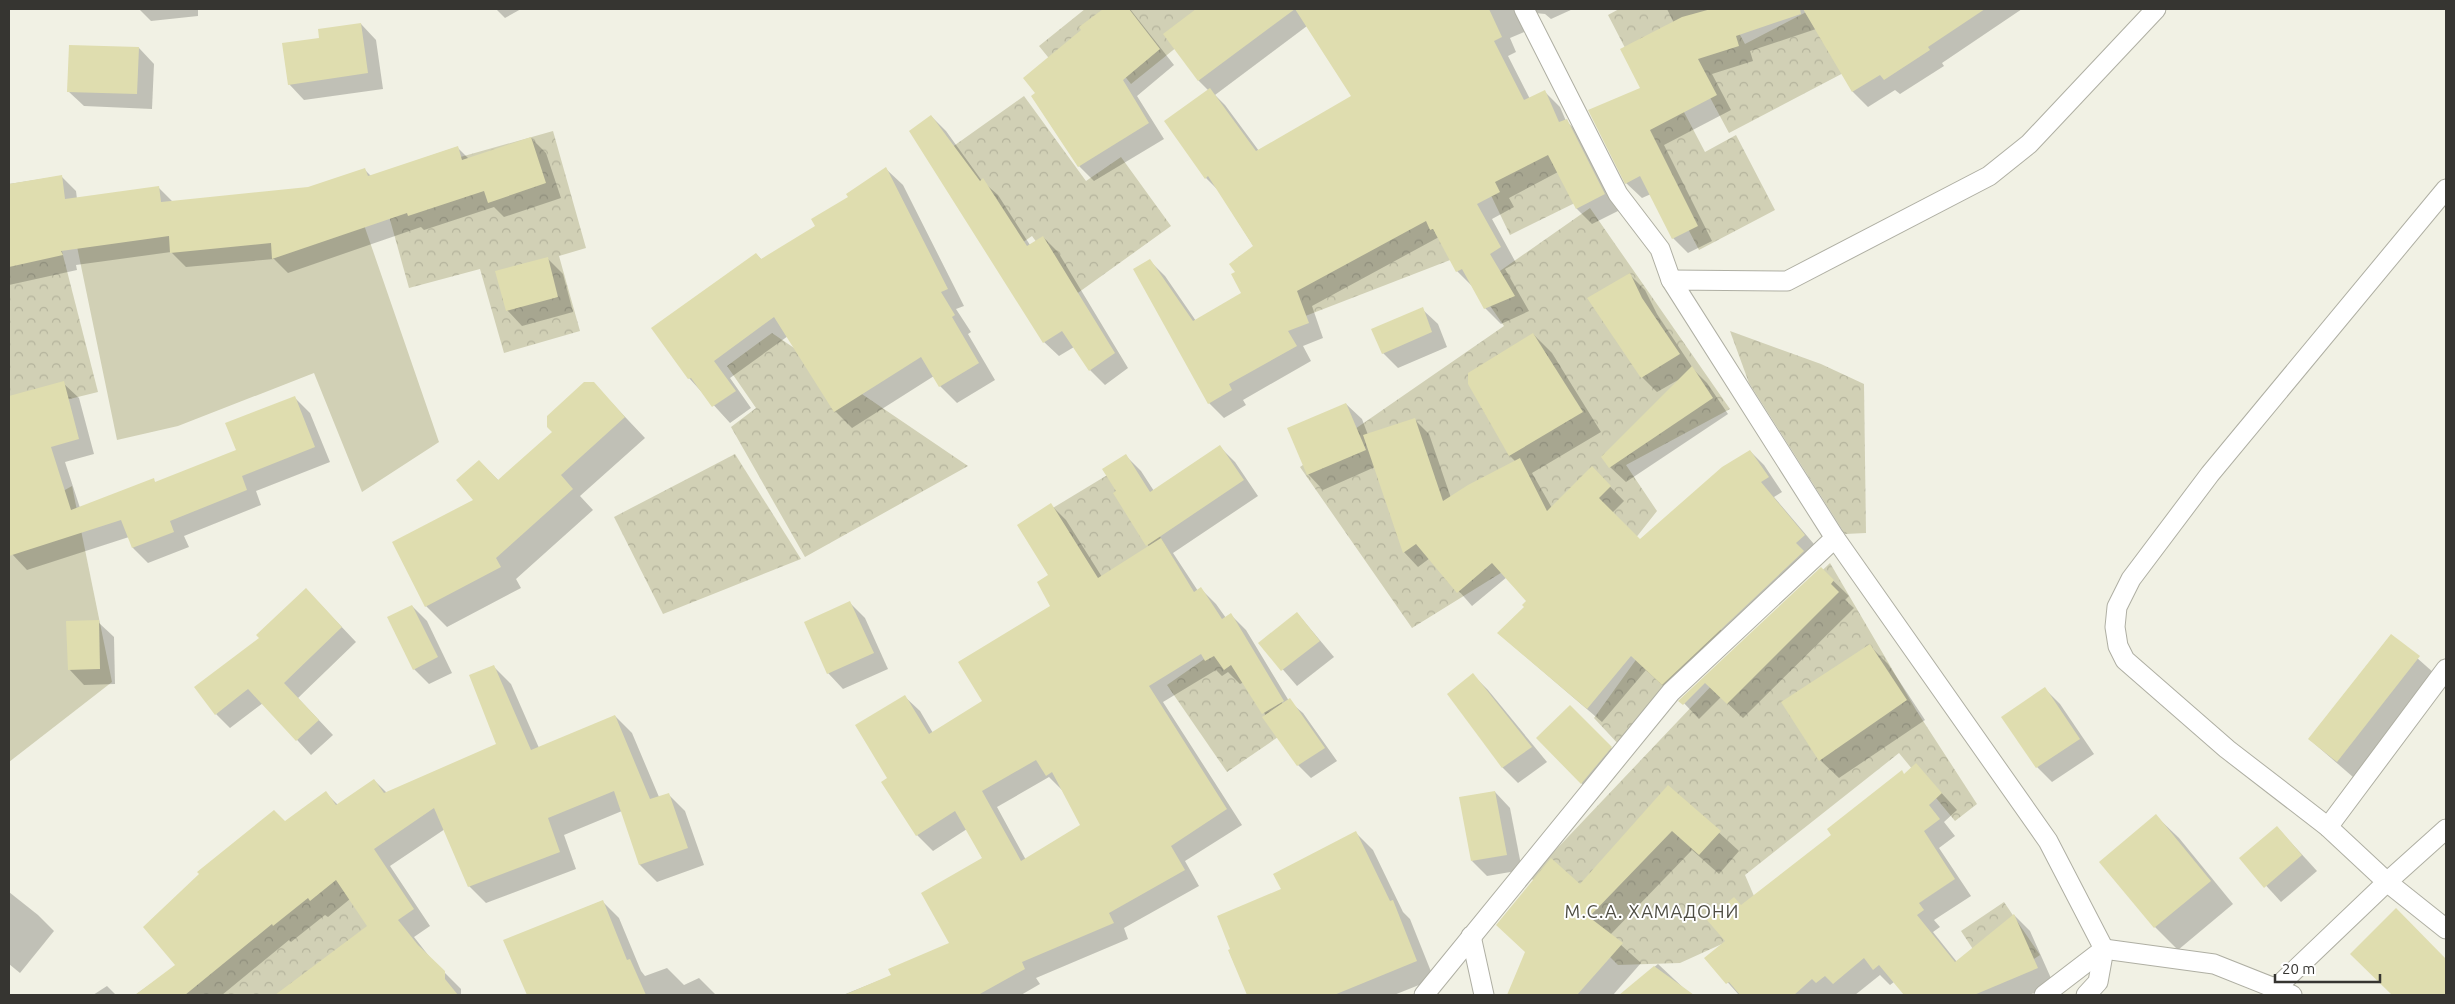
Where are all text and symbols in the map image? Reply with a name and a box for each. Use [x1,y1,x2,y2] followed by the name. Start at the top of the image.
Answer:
[1565,901,1739,921] district label: М.С.А. ХАМАДОНИ
[2275,952,2380,984] scale bar
[2282,960,2315,977] text: 20 m

